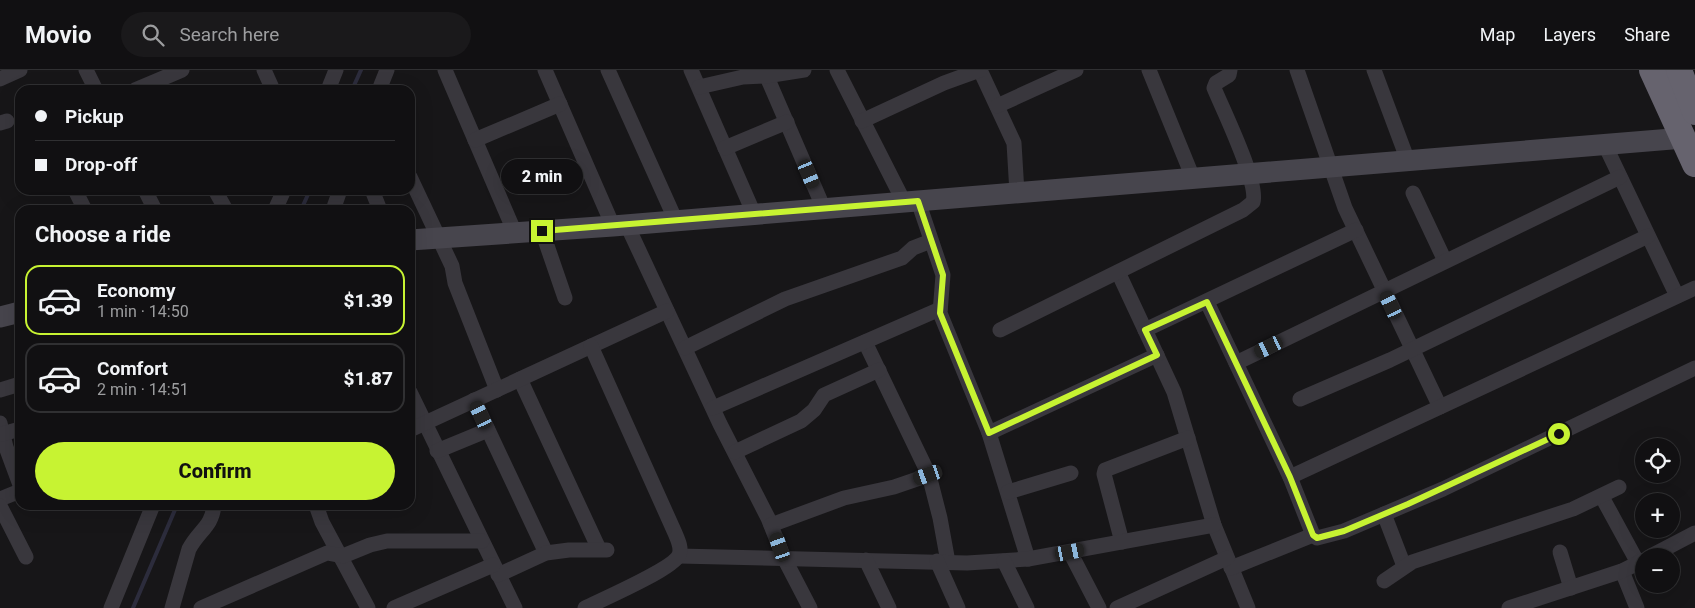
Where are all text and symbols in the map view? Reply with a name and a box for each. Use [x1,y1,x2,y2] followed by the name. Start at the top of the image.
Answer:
[121,12,471,57] search box
[25,21,91,49] text: Movio
[139,21,167,49] icon: search
[179,23,279,46] text: Search here
[1480,24,1515,45] text: Map
[1543,24,1596,45] text: Layers
[1624,24,1670,45] text: Share
[65,105,124,128] text: Pickup
[65,153,137,176] text: Drop-off
[796,157,821,191] car
[501,159,583,194] callout: 2 min
[522,167,562,186] text: 2 min
[531,220,553,242] route end
[35,222,171,247] text: Choose a ride
[37,278,82,323] icon: car
[97,279,176,302] text: Economy
[1377,288,1404,322] car
[344,289,393,312] text: $1.39
[97,302,189,321] text: 1 min · 14:50
[1252,334,1285,360] car
[37,356,82,401] icon: car
[97,357,168,380] text: Comfort
[344,367,393,390] text: $1.87
[97,380,189,399] text: 2 min · 14:51
[467,398,494,432] car
[1548,423,1570,445] route start
[1635,438,1680,593] map controls
[1635,438,1680,483] button: locate
[35,442,395,500] button: Confirm
[911,463,944,487] car
[1635,493,1680,538] button: +
[768,530,791,564] car
[1053,542,1086,562] car
[1635,548,1680,593] button: −

